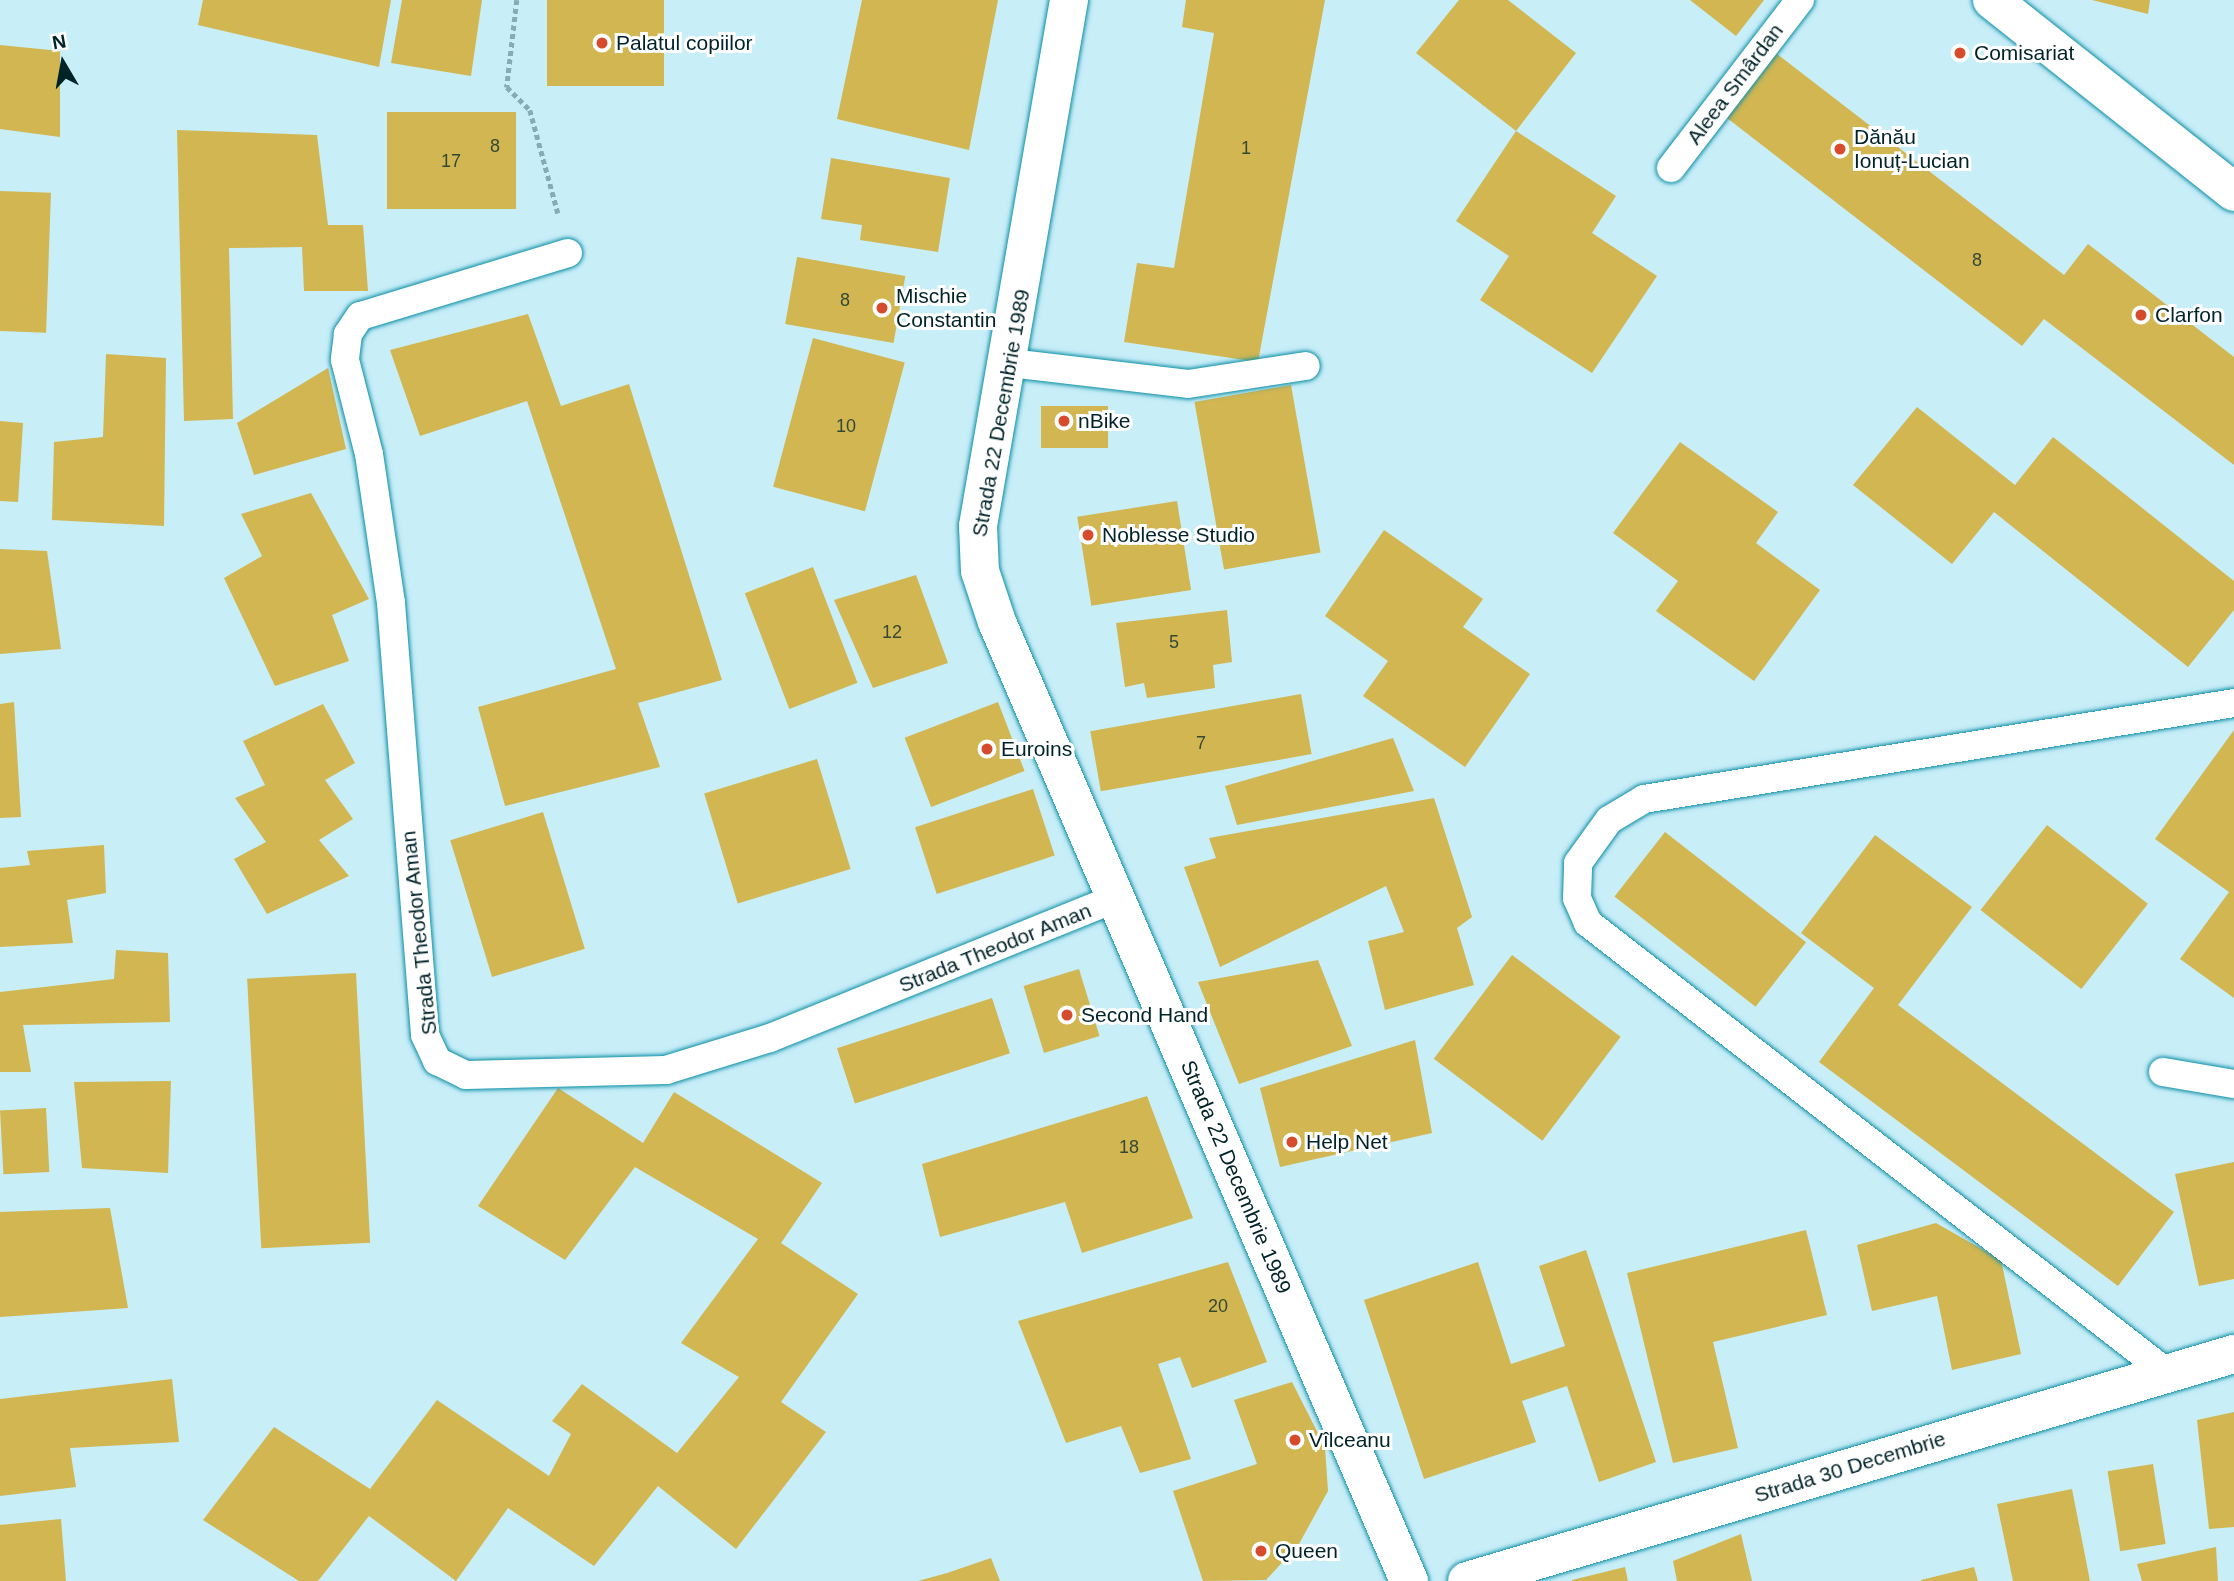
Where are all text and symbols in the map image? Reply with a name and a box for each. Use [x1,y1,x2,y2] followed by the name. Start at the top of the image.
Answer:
[1681,19,1789,149] street label: Aleea Smârdan
[28,28,98,98] north arrow
[51,30,68,53] text: N
[616,30,753,56] place label: Palatul copiilor
[594,35,610,51] marker: Palatul copiilor
[1974,40,2074,66] place label: Comisariat
[1952,45,1968,61] marker: Comisariat
[1854,124,1970,174] place label: Dănău Ionuț-Lucian
[490,135,500,157] house number: 8
[1241,137,1251,159] house number: 1
[1832,141,1848,157] marker: Dănău Ionuț-Lucian
[441,150,461,172] house number: 17
[1972,249,1982,271] house number: 8
[896,283,996,333] place label: Mischie Constantin
[967,287,1035,539] street label: Strada 22 Decembrie 1989
[840,289,850,311] house number: 8
[874,300,890,316] marker: Mischie Constantin
[2155,302,2223,328] place label: Clarfon
[2133,307,2149,323] marker: Clarfon
[1078,408,1131,434] place label: nBike
[1056,413,1072,429] marker: nBike
[836,415,856,437] house number: 10
[1102,522,1255,548] place label: Noblesse Studio
[1080,527,1096,543] marker: Noblesse Studio
[882,621,902,643] house number: 12
[1169,631,1179,653] house number: 5
[1196,732,1206,754] house number: 7
[1001,736,1072,762] place label: Euroins
[979,741,995,757] marker: Euroins
[396,829,442,1037] street label: Strada Theodor Aman
[894,898,1096,998] street label: Strada Theodor Aman
[1081,1002,1208,1028] place label: Second Hand
[1059,1007,1075,1023] marker: Second Hand
[1175,1057,1297,1297] street label: Strada 22 Decembrie 1989
[1306,1129,1388,1155] place label: Help Net
[1284,1134,1300,1150] marker: Help Net
[1119,1136,1139,1158] house number: 18
[1208,1295,1228,1317] house number: 20
[1751,1426,1949,1508] street label: Strada 30 Decembrie
[1309,1427,1391,1453] place label: Vîlceanu
[1287,1432,1303,1448] marker: Vîlceanu
[1275,1538,1338,1564] place label: Queen
[1253,1543,1269,1559] marker: Queen

